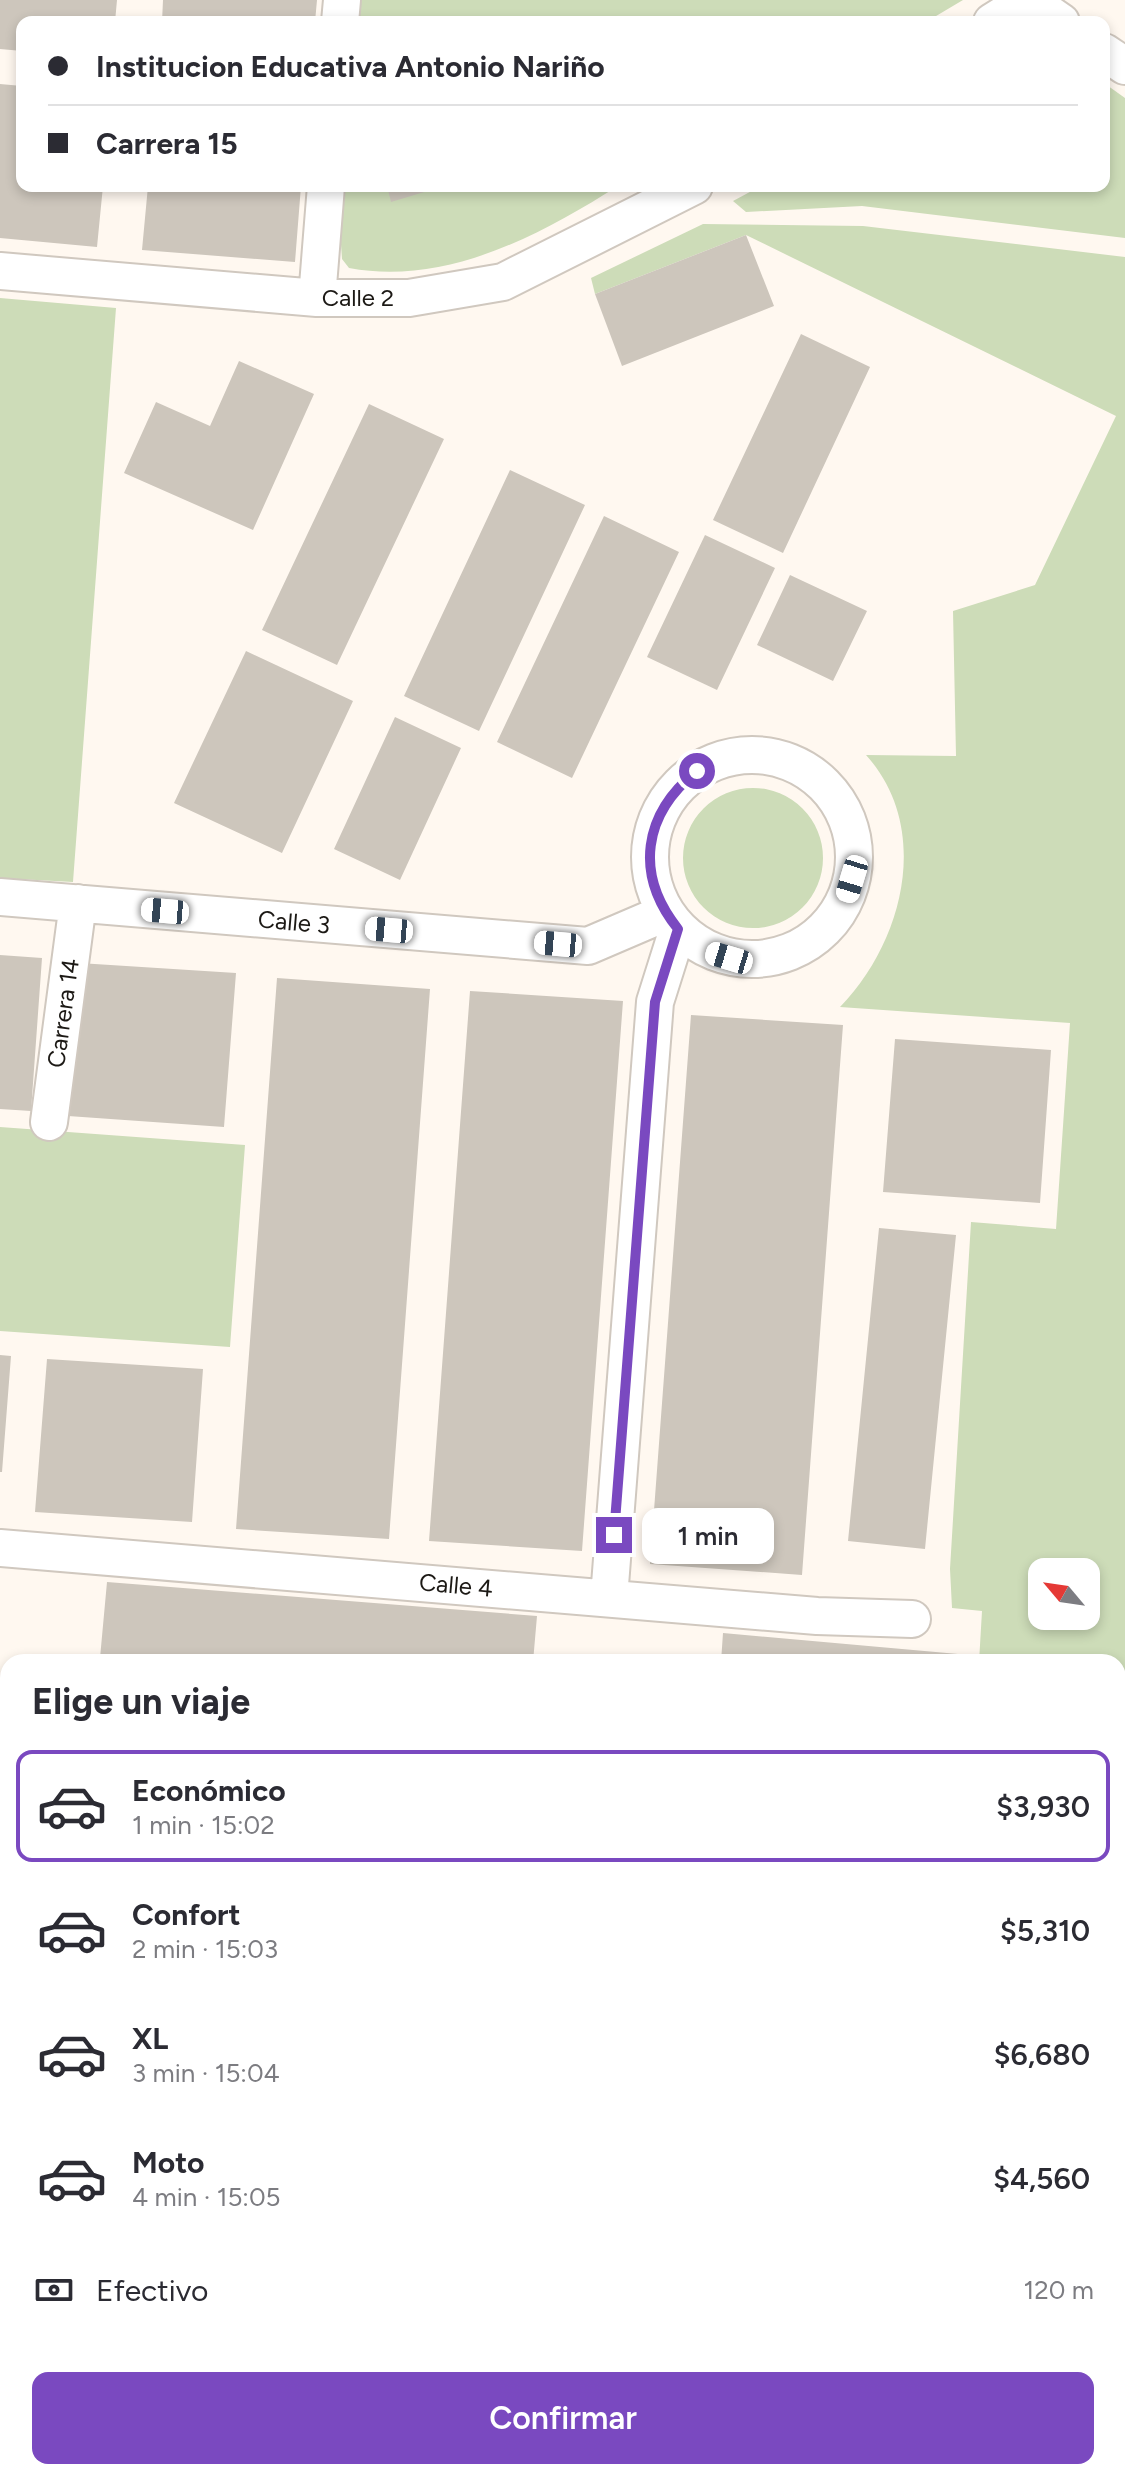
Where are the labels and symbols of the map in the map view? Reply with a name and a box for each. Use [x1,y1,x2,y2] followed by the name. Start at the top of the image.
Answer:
[322,283,394,312] street label: Calle 2
[679,753,715,789] route start
[834,853,870,905] car
[140,897,190,925] car
[257,904,331,940] street label: Calle 3
[364,916,414,944] car
[533,930,583,958] car
[703,940,755,976] car
[41,956,85,1069] street label: Carrera 14
[642,1507,774,1563] callout: 1 min
[596,1517,632,1553] route end
[1028,1558,1100,1630] north arrow
[418,1567,494,1603] street label: Calle 4

